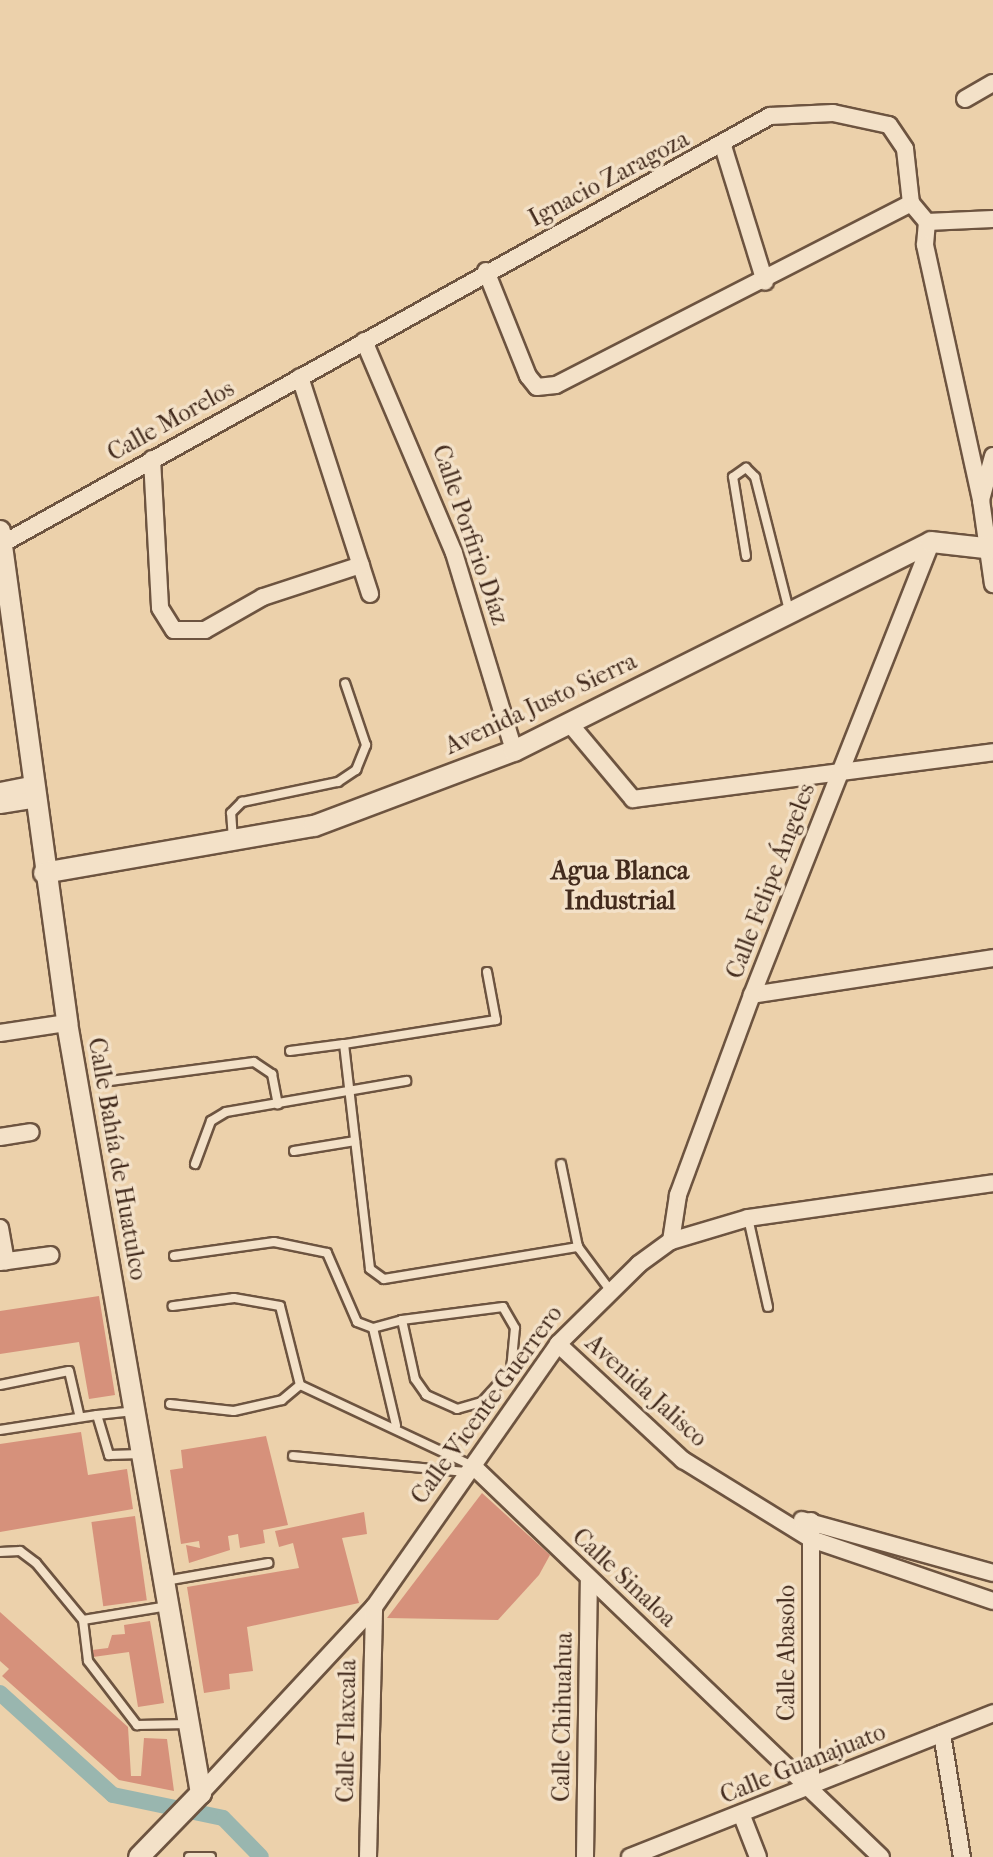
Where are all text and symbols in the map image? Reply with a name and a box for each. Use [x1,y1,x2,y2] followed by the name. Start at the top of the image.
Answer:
[524,125,694,233] street label: Ignacio Zaragoza
[103,374,239,468] street label: Calle Morelos
[426,441,514,629] street label: Calle Porfirio Díaz
[441,647,641,761] street label: Avenida Justo Sierra
[720,779,822,983] street label: Calle Felipe Ángeles
[551,855,689,916] district label: Agua Blanca Industrial
[81,1035,153,1283] street label: Calle Bahía de Huatulco
[405,1300,569,1510] street label: Calle Vicente Guerrero
[579,1329,713,1453] street label: Avenida Jalisco
[566,1523,682,1633] street label: Calle Sinaloa
[773,1585,801,1721] street label: Calle Abasolo
[547,1632,579,1802] street label: Calle Chihuahua
[331,1659,363,1803] street label: Calle Tlaxcala
[716,1718,890,1810] street label: Calle Guanajuato

